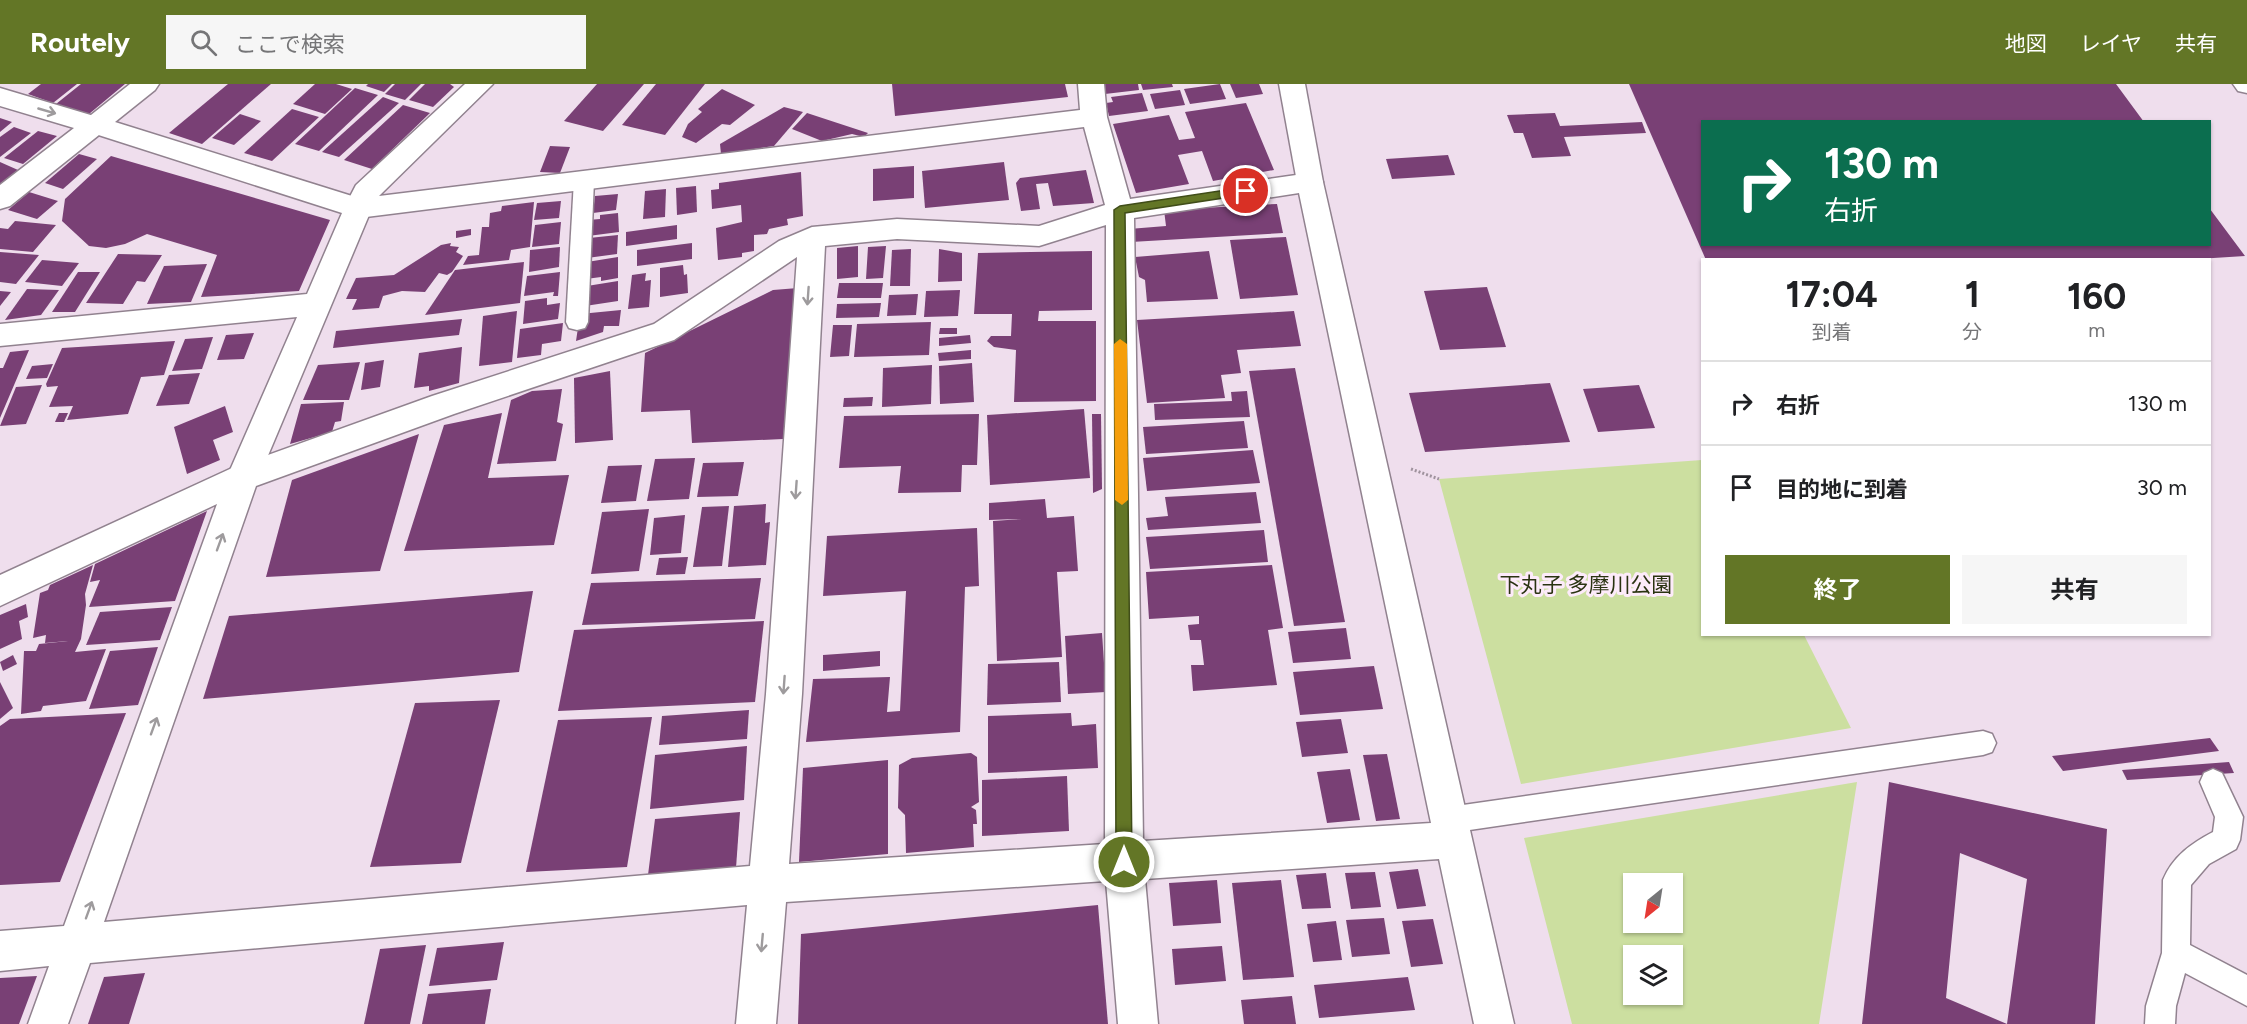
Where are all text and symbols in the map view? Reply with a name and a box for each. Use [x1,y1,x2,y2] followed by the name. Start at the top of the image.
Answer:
[166,15,586,69] search box
[30,25,130,59] text: Routely
[187,26,220,59] icon: search
[235,31,345,58] text: ここで検索
[2005,31,2047,56] text: 地図
[2080,31,2142,56] text: レイヤ
[2175,31,2217,56] text: 共有
[37,106,56,117] one-way arrow
[1824,138,1939,189] text: 130 m
[1725,144,1803,222] icon: right
[1220,165,1271,216] pin
[1229,174,1262,207] icon: arrive
[1824,194,1878,227] text: 右折
[1786,273,1878,316] text: 17:04
[1965,273,1980,316] text: 1
[2067,275,2126,318] text: 160
[803,285,814,305] one-way arrow
[2088,318,2105,342] text: m
[1812,320,1852,344] text: 到着
[1962,320,1982,344] text: 分
[1725,387,1758,420] icon: right
[2128,390,2187,417] text: 130 m
[1776,392,1820,419] text: 右折
[1725,471,1758,504] icon: arrive
[2137,474,2187,501] text: 30 m
[1776,476,1908,503] text: 目的地に到着
[791,480,802,500] one-way arrow
[216,533,227,552] one-way arrow
[1725,555,1950,624] button: 終了
[1962,555,2187,624] button: 共有
[1499,572,1673,597] park label: 下丸子 多摩川公園
[778,674,789,694] one-way arrow
[150,717,161,736] one-way arrow
[1092,830,1156,894] position arrow
[1623,873,1683,933] north arrow
[1623,873,1683,1005] map controls
[84,901,95,920] one-way arrow
[756,932,767,952] one-way arrow
[1623,945,1683,1005] button: layers

